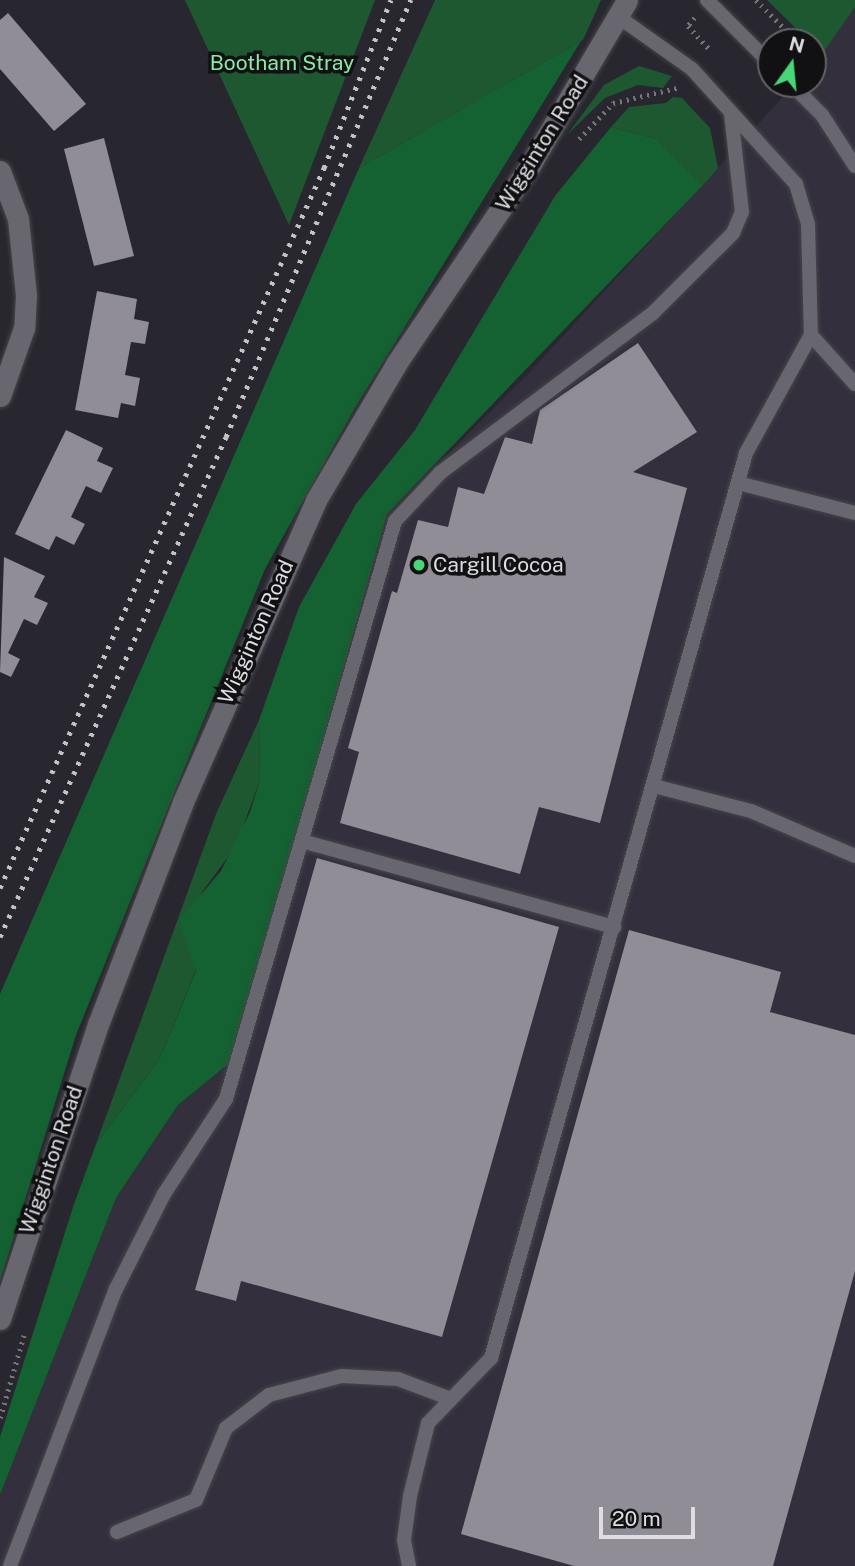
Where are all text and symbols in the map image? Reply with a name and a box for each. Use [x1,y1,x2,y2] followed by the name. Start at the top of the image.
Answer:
[757,28,827,98] north arrow
[787,32,807,57] text: N
[210,50,354,76] park label: Bootham Stray
[490,71,594,215] street label: Wigginton Road
[433,552,564,578] place label: Cargill Cocoa
[213,556,299,708] street label: Wigginton Road
[411,557,427,573] marker: Cargill Cocoa
[14,1083,88,1237] street label: Wigginton Road
[603,1492,699,1536] scale bar
[612,1506,661,1531] text: 20 m

